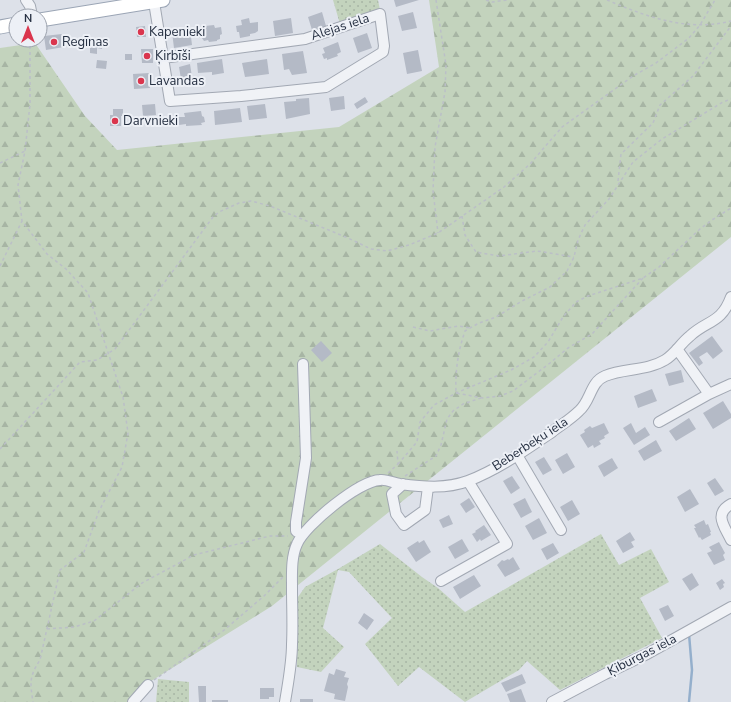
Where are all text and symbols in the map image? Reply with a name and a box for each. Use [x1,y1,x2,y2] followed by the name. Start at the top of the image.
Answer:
[8,8,48,48] north arrow
[308,9,372,45] street label: Alejas iela
[24,11,32,26] text: N
[149,23,205,41] place label: Kapenieki
[136,27,146,37] marker: Kapenieki
[62,33,109,51] place label: Regīnas
[49,37,59,47] marker: Regīnas
[155,47,191,65] place label: Ķirbīši
[142,51,152,61] marker: Ķirbīši
[149,72,204,90] place label: Lavandas
[136,76,146,86] marker: Lavandas
[123,112,178,130] place label: Darvnieki
[110,116,120,126] marker: Darvnieki
[489,413,571,475] street label: Beberbeķu iela
[604,630,680,680] street label: Ķiburgas iela

